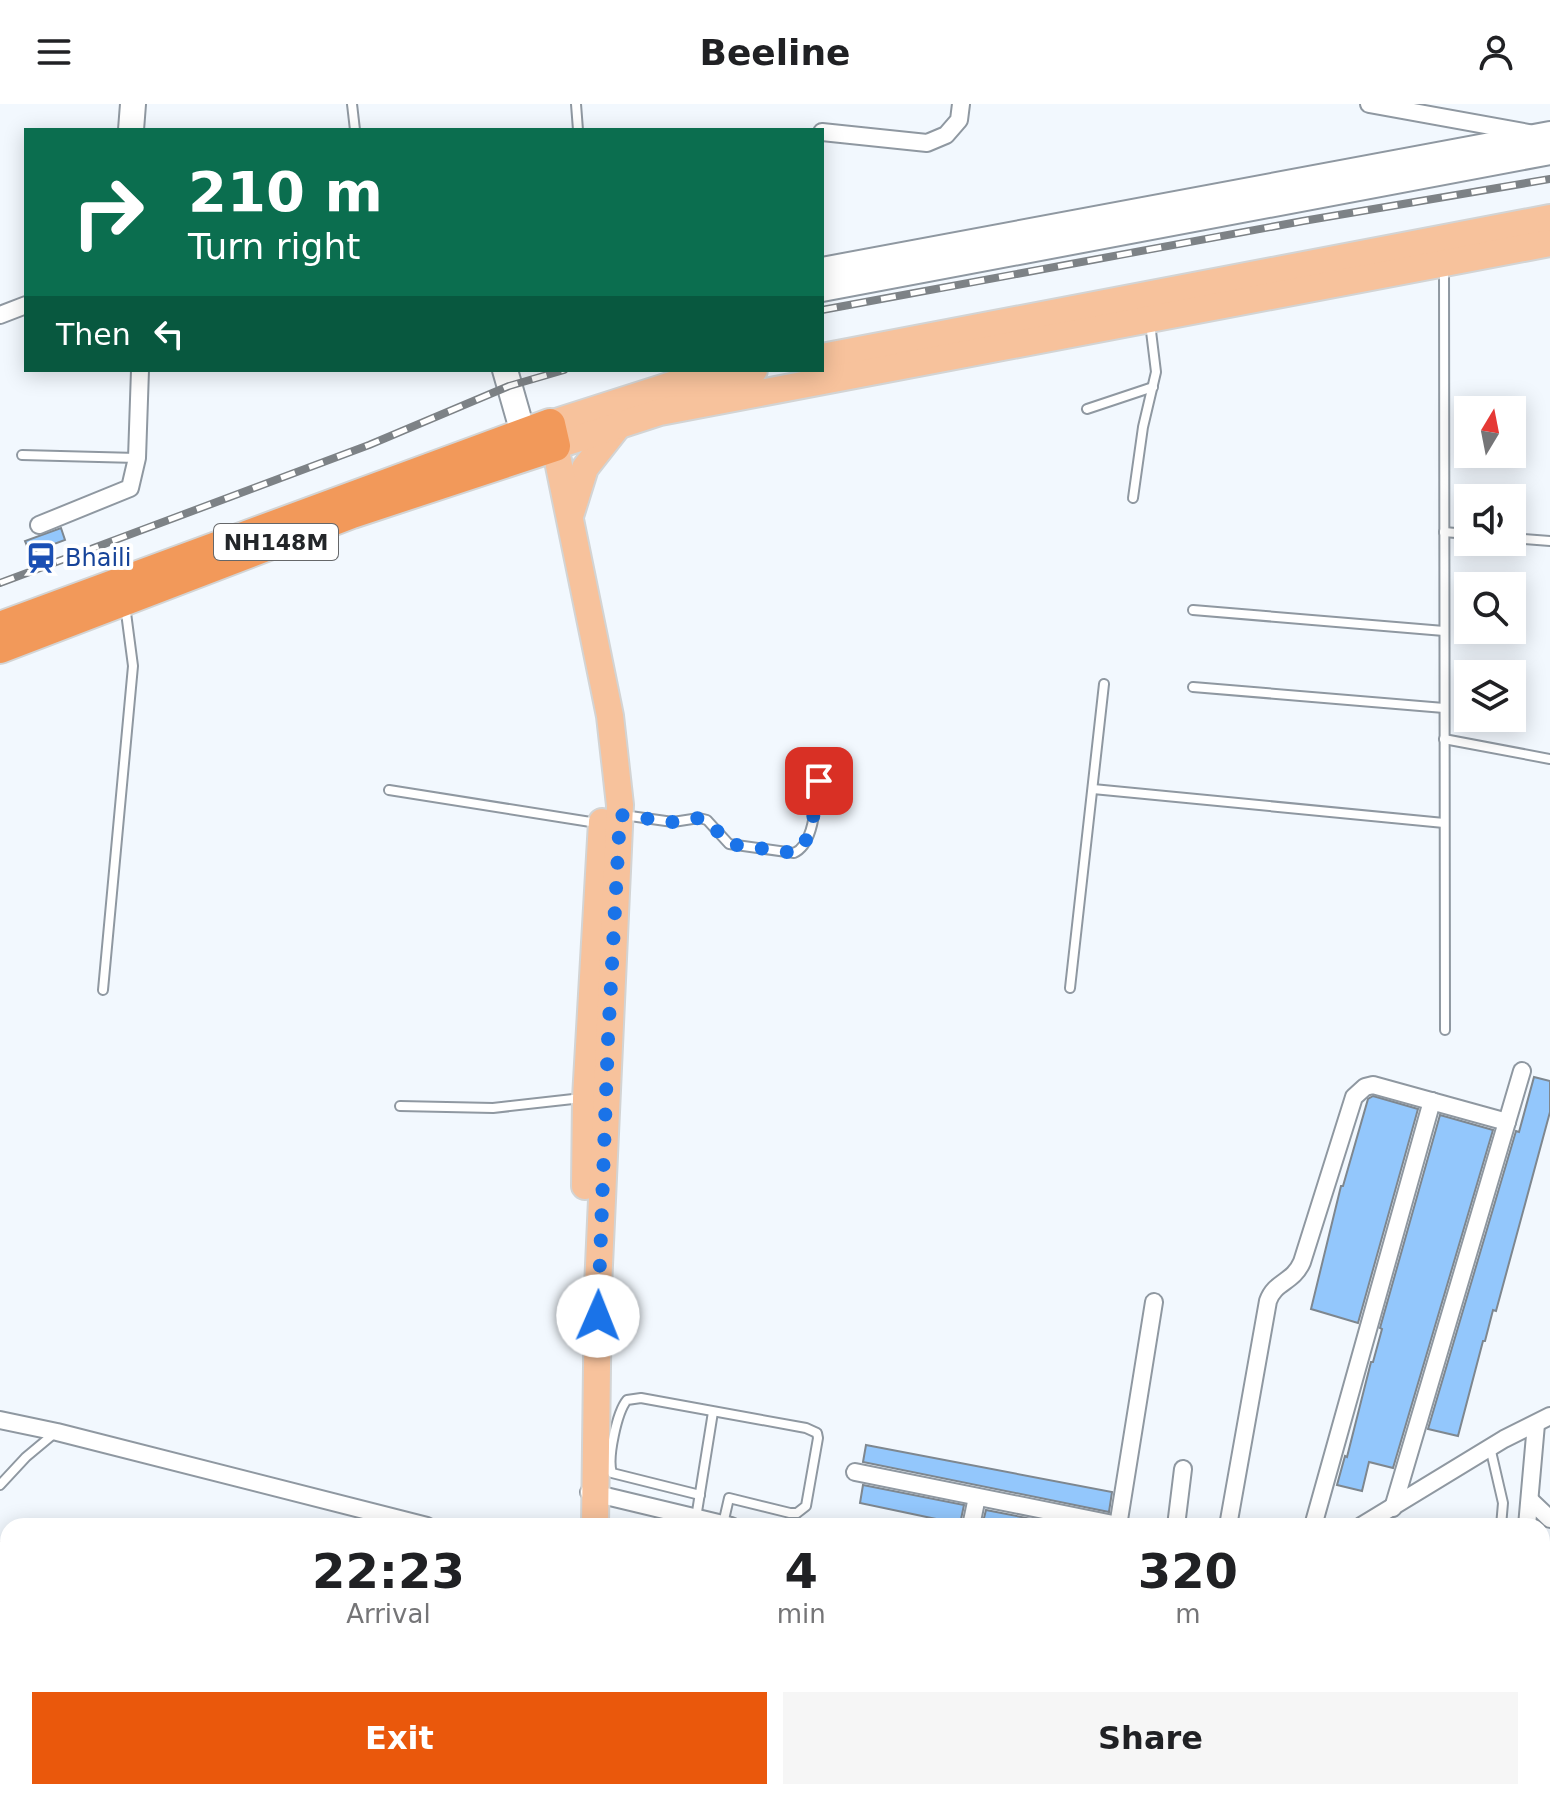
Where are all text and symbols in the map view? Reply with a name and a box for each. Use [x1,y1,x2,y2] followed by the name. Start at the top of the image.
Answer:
[32,30,76,74] icon: menu
[1474,30,1518,74] icon: person
[700,32,851,73] text: Beeline
[188,159,383,224] text: 210 m
[56,160,160,264] icon: right
[188,226,360,267] text: Turn right
[147,312,191,356] icon: left
[56,317,131,352] text: Then
[1454,396,1526,468] north arrow
[1454,396,1526,732] map controls
[1454,484,1526,556] button: sound
[214,524,338,560] road number: NH148M
[24,541,58,575] station icon: Bhaili
[65,544,131,572] place label: Bhaili
[1454,572,1526,644] button: search
[1454,660,1526,732] button: layers
[785,747,853,815] pin
[797,759,841,803] icon: arrive
[556,1274,640,1358] position arrow
[312,1543,465,1599] text: 22:23
[785,1543,818,1599] text: 4
[1138,1543,1238,1599] text: 320
[346,1599,431,1629] text: Arrival
[777,1599,826,1629] text: min
[1175,1599,1201,1629] text: m
[32,1692,767,1784] button: Exit
[783,1692,1518,1784] button: Share

